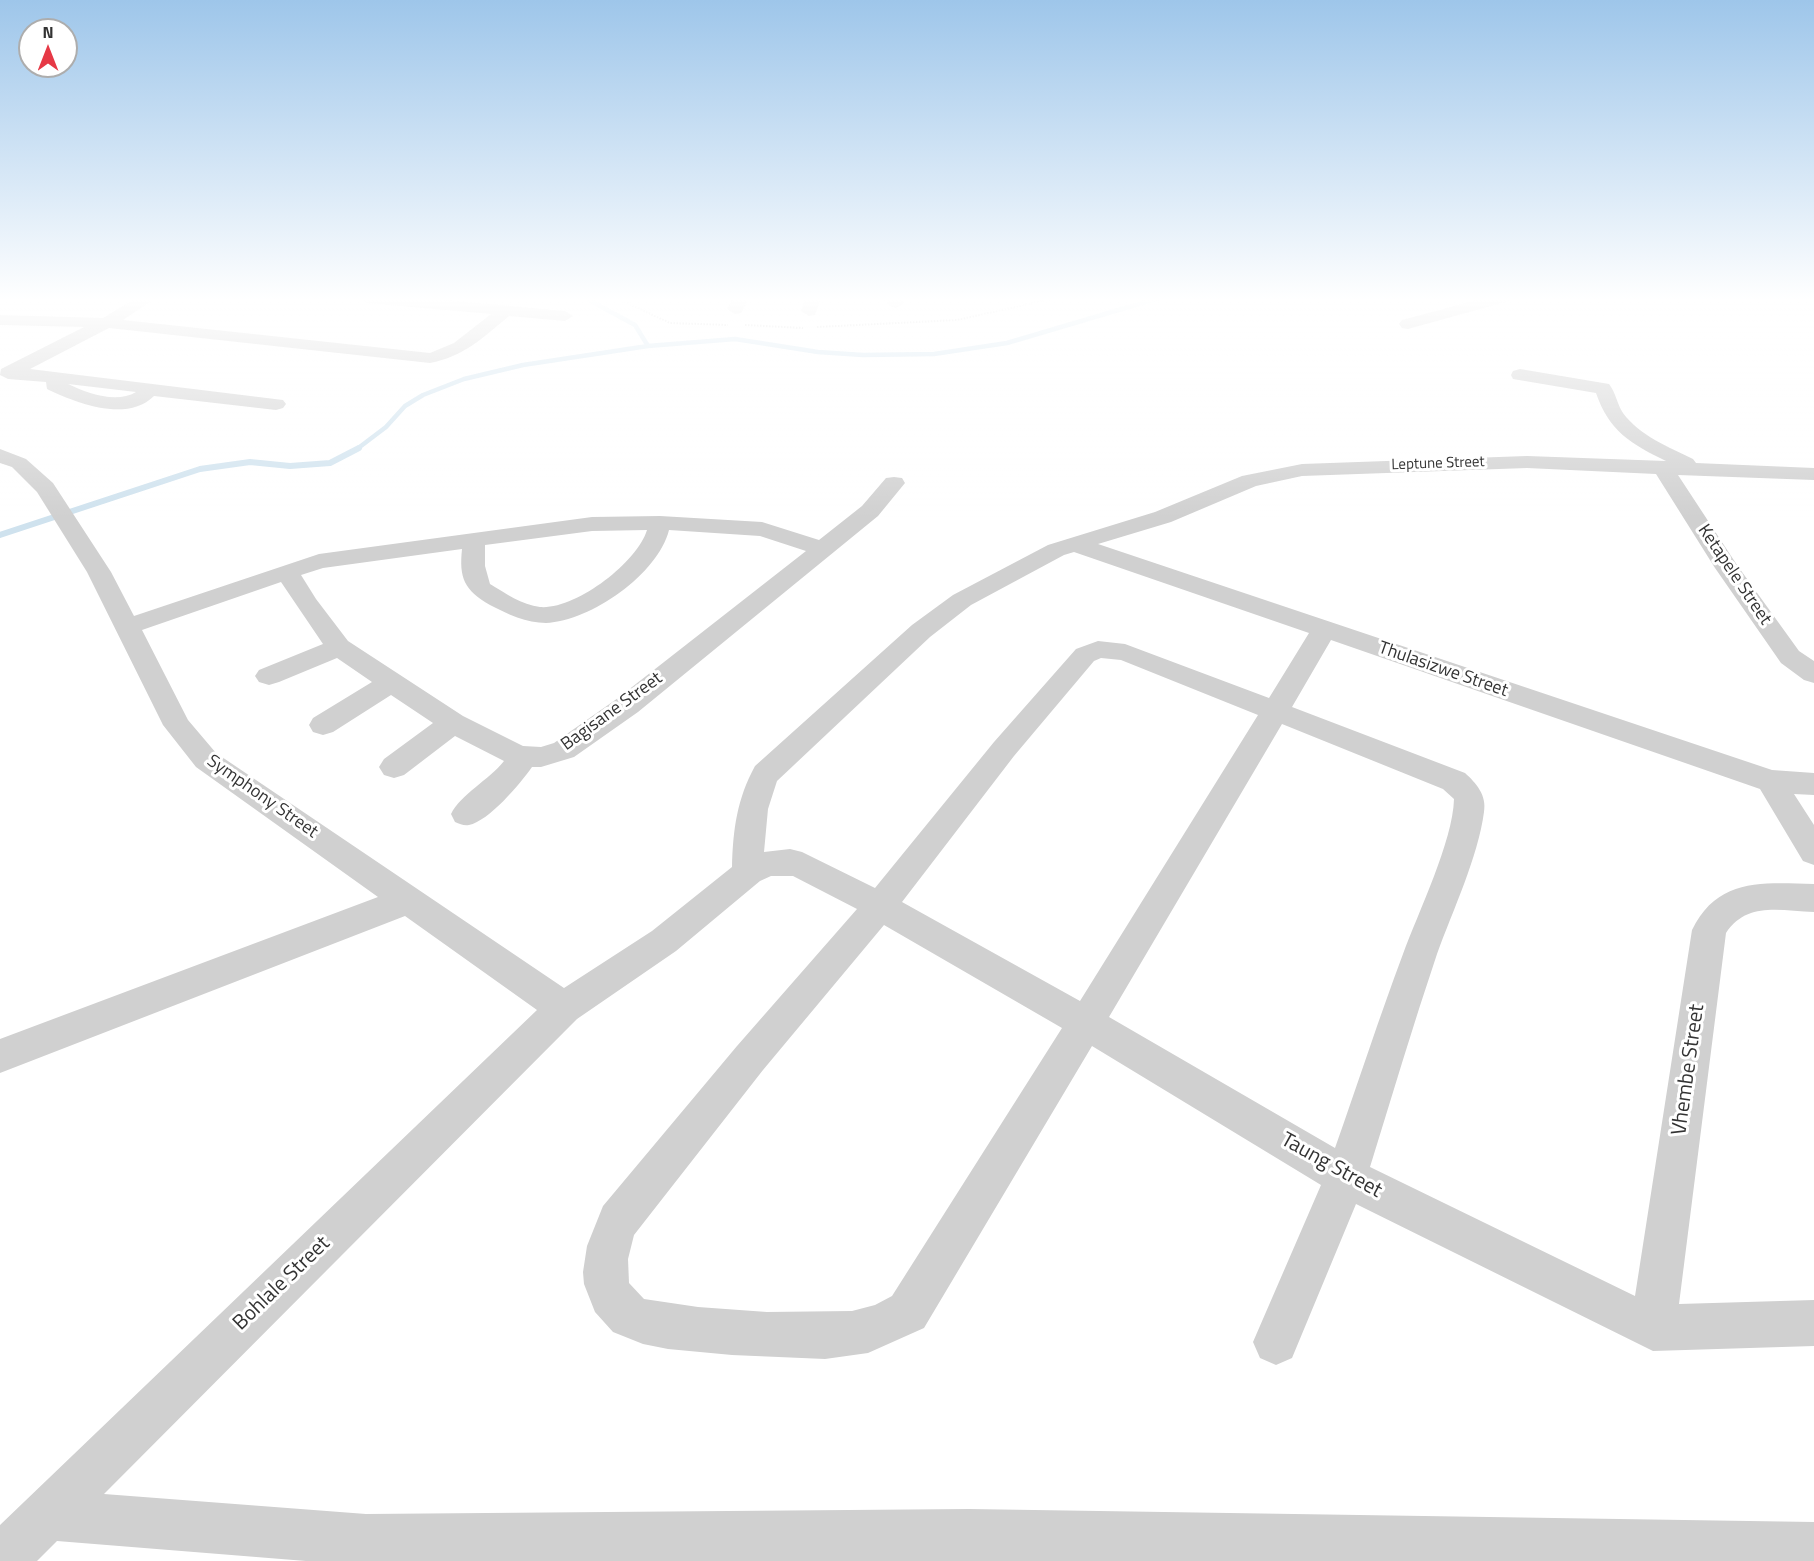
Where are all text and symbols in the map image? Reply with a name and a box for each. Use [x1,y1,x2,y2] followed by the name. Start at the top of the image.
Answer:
[18,18,78,78] north arrow
[42,20,54,44] text: N
[1391,453,1485,475] street label: Leptune Street
[1692,521,1776,629] street label: Ketapele Street
[1375,638,1511,702] street label: Thulasizwe Street
[557,668,667,756] street label: Bagisane Street
[202,751,322,843] street label: Symphony Street
[1667,1003,1711,1137] street label: Vhembe Street
[1276,1128,1386,1204] street label: Taung Street
[228,1232,336,1336] street label: Bohlale Street

